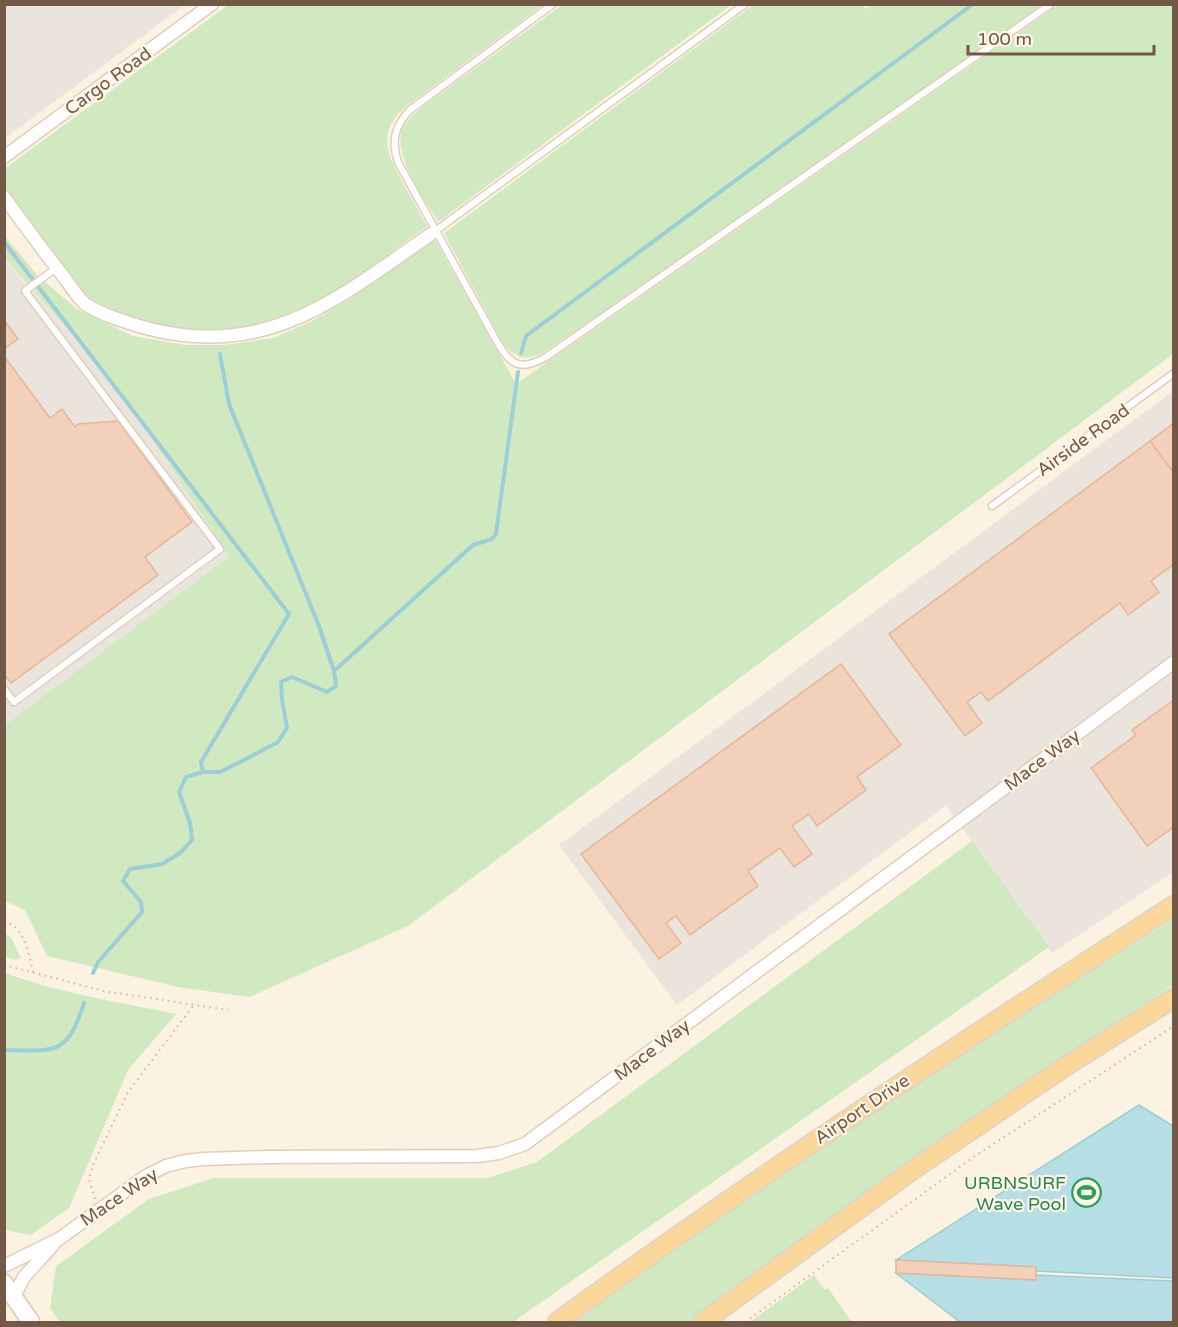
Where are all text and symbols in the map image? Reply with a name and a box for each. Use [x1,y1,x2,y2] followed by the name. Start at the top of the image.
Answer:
[968,18,1154,56] scale bar
[977,28,1032,50] text: 100 m
[60,42,156,120] street label: Cargo Road
[1032,399,1134,481] street label: Airside Road
[1000,724,1084,796] street label: Mace Way
[610,1014,694,1086] street label: Mace Way
[810,1069,914,1149] street label: Airport Drive
[76,1163,162,1231] street label: Mace Way
[964,1172,1066,1215] place label: URBNSURF Wave Pool
[1071,1177,1103,1209] sports icon: URBNSURF Wave Pool

